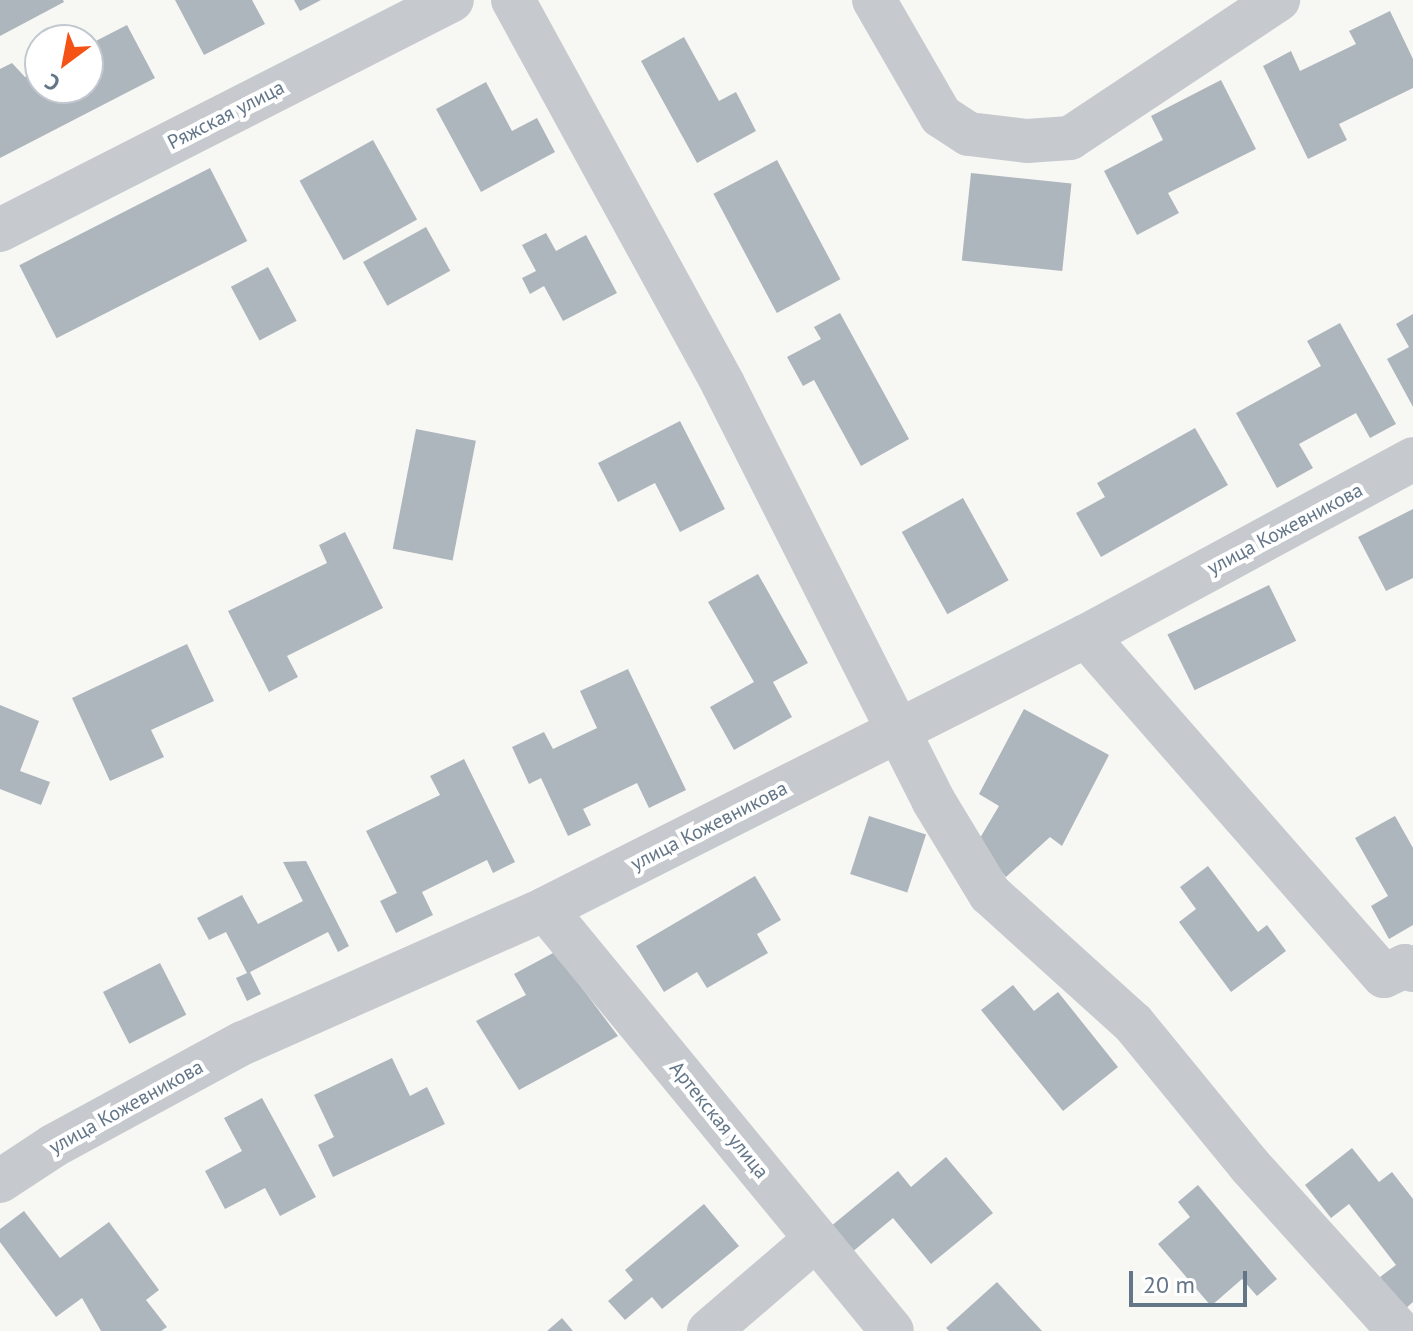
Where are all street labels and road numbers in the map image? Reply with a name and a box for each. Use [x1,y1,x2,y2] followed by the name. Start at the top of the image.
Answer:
[164,75,288,155] street label: Ряжская улица
[1203,478,1367,580] street label: улица Кожевникова
[627,776,791,876] street label: улица Кожевникова
[45,1055,207,1159] street label: улица Кожевникова
[664,1057,774,1183] street label: Артекская улица

